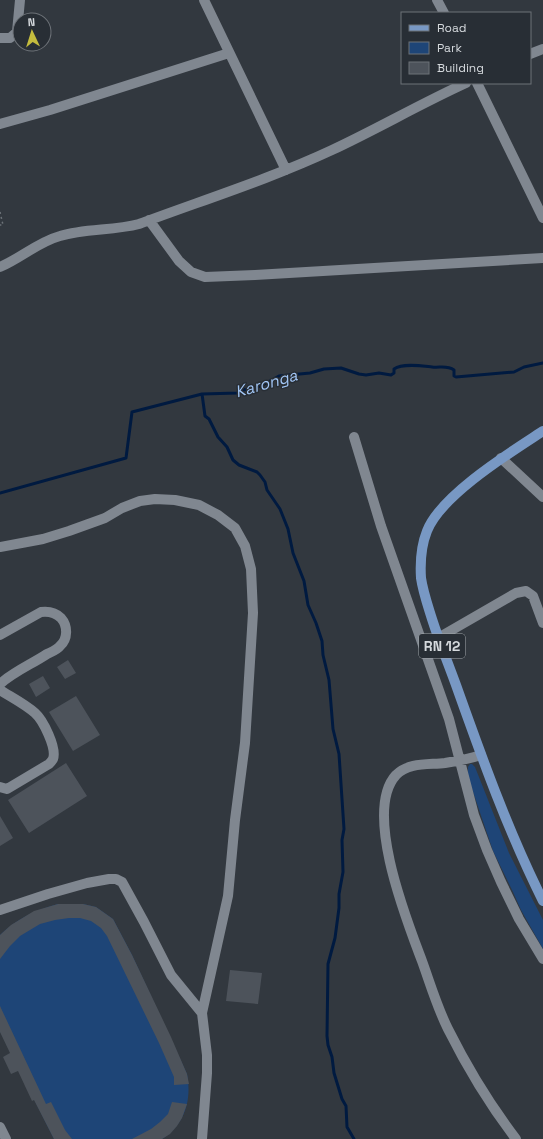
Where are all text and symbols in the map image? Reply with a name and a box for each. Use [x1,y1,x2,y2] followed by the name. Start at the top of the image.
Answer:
[12,12,52,52] north arrow
[401,12,531,84] legend
[27,15,35,29] text: N
[437,20,466,36] text: Road
[437,40,462,56] text: Park
[437,60,484,76] text: Building
[233,364,300,402] water label: Karonga
[419,634,465,658] road number: RN 12

